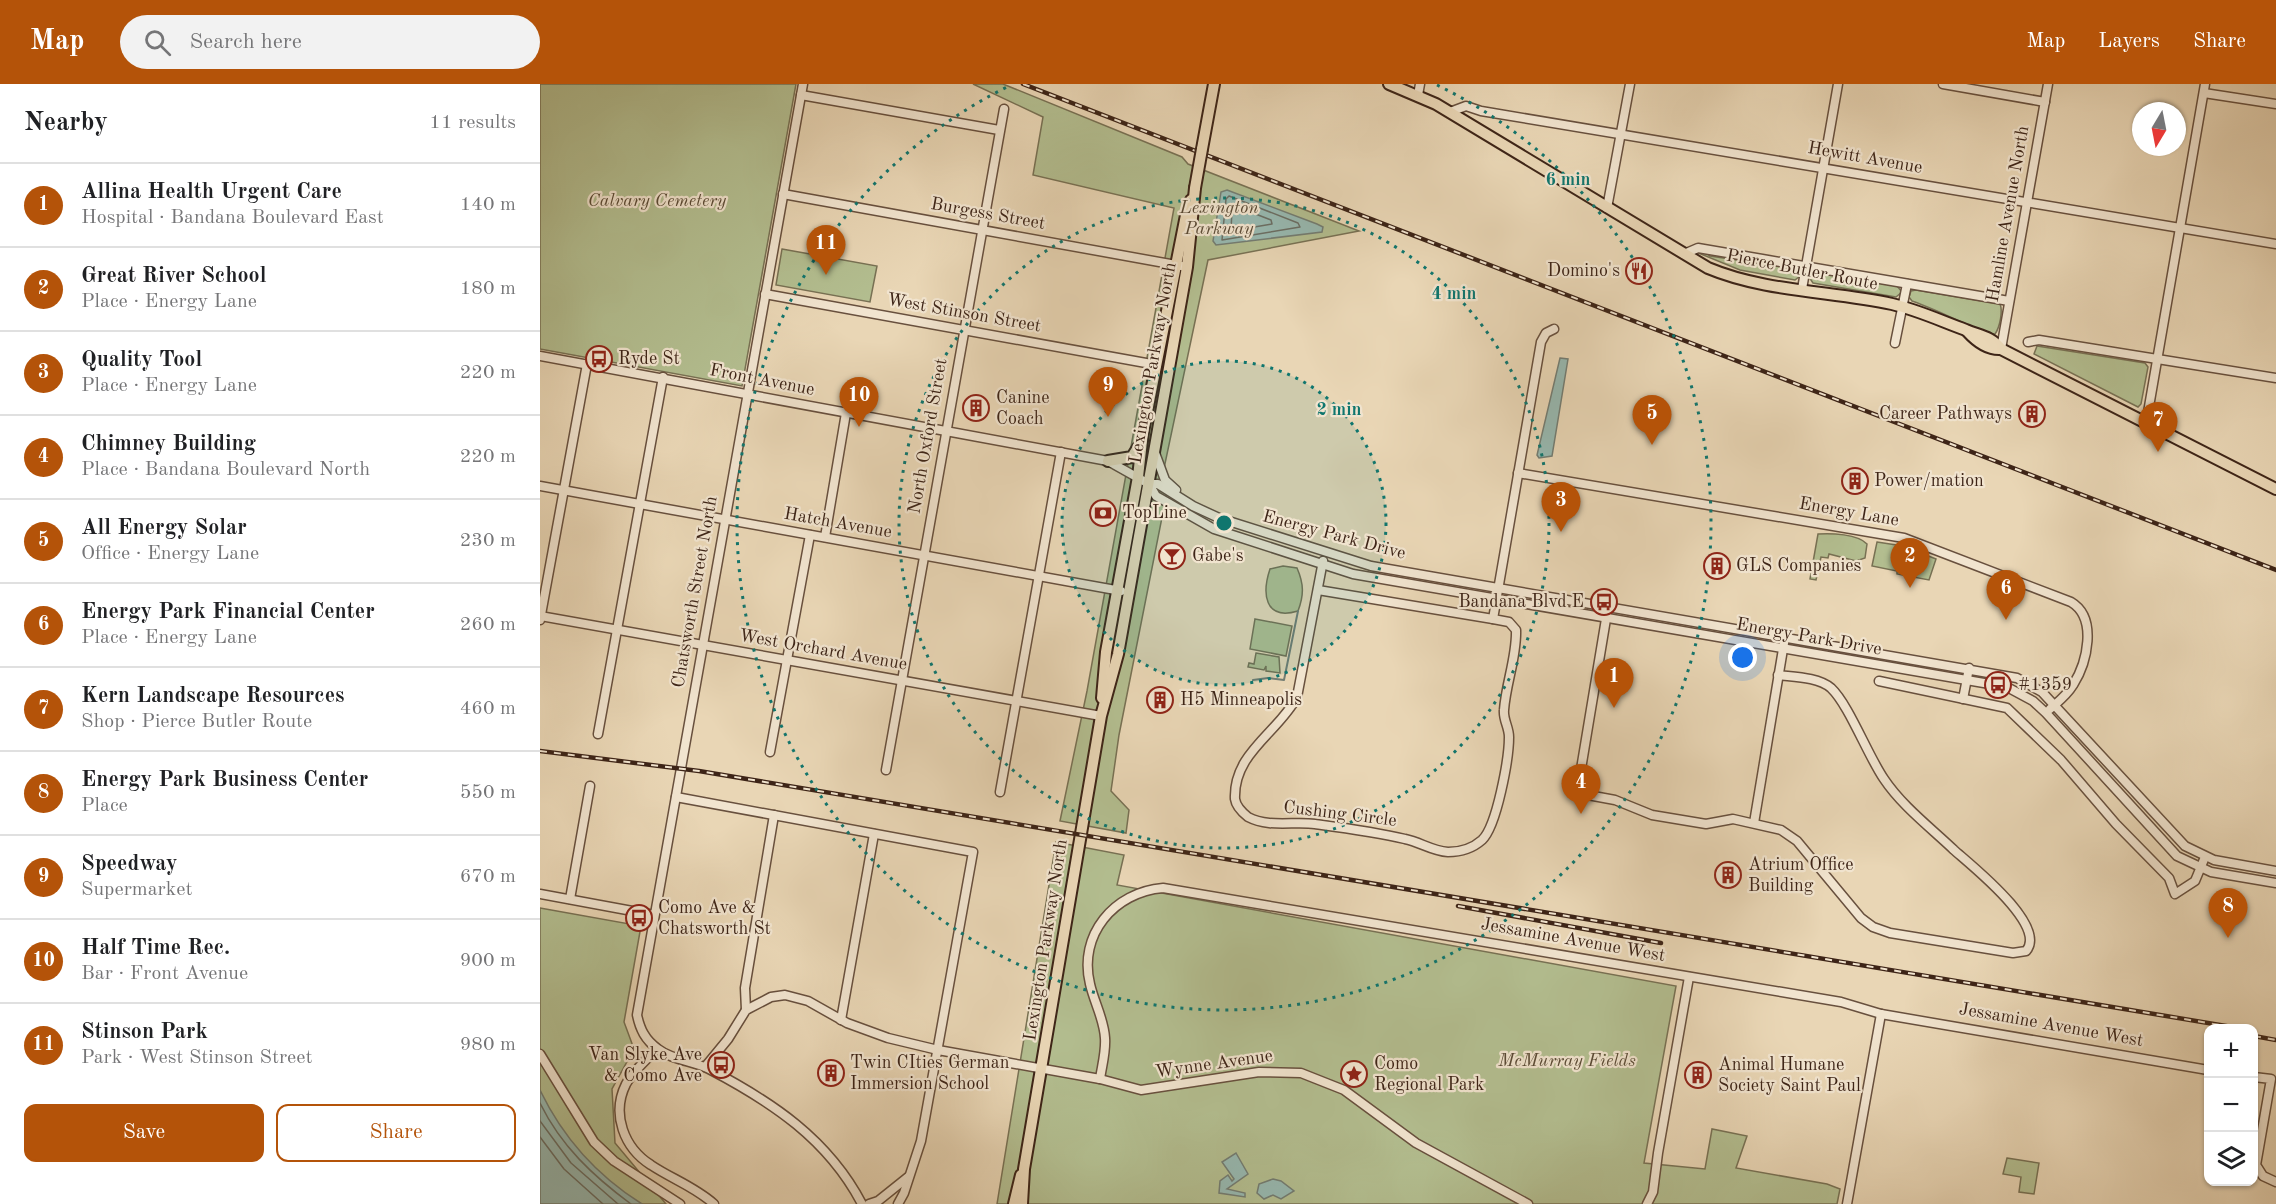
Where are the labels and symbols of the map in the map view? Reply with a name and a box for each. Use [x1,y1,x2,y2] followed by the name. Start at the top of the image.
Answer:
[2132,102,2186,156] north arrow
[1984,124,2032,304] street label: Hamline Avenue North
[1806,139,1924,177] street label: Hewitt Avenue
[1545,171,1591,189] text: 6 min
[588,192,727,210] park label: Calvary Cemetery
[929,195,1047,233] street label: Burgess Street
[1178,199,1259,238] park label: Lexington Parkway
[806,226,846,275] pin: 11
[1725,246,1879,294] street label: Pierce Butler Route
[1624,256,1654,286] restaurant icon: Domino's
[1126,261,1180,465] street label: Lexington Parkway North
[1547,262,1620,280] place label: Domino's
[1431,285,1477,303] text: 4 min
[886,291,1042,335] street label: West Stinson Street
[584,344,614,374] bus stop icon: Ryde St
[618,350,680,368] place label: Ryde St
[905,357,951,515] street label: North Oxford Street
[708,361,816,399] street label: Front Avenue
[1088,368,1128,417] pin: 9
[840,378,878,427] pin: 10
[996,389,1050,428] place label: Canine Coach
[961,393,991,423] building icon: Canine Coach
[1632,396,1672,445] pin: 5
[2017,399,2047,429] building icon: Career Pathways
[1316,401,1362,419] text: 2 min
[2138,402,2178,452] pin: 7
[1879,405,2012,423] place label: Career Pathways
[1840,466,1870,496] building icon: Power/mation
[1874,472,1984,490] place label: Power/mation
[1542,482,1580,532] pin: 3
[1798,494,1900,530] street label: Energy Lane
[669,495,721,689] street label: Chatsworth Street North
[1088,498,1118,528] bank icon: TopLine
[1122,504,1187,522] place label: TopLine
[783,505,893,541] street label: Hatch Avenue
[1260,507,1408,563] street label: Energy Park Drive
[1214,513,1234,533] centre of rings
[1890,538,1930,588] pin: 2
[1157,541,1187,571] bar icon: Gabe's
[1192,547,1244,565] place label: Gabe's
[1702,551,1732,581] building icon: GLS Companies
[1736,557,1862,575] place label: GLS Companies
[1986,570,2026,620] pin: 6
[1589,587,1619,617] bus stop icon: Bandana Blvd E
[1458,593,1584,611] place label: Bandana Blvd E
[1735,615,1883,659] street label: Energy Park Drive
[738,626,908,674] street label: West Orchard Avenue
[1728,643,1757,672] your location
[1594,658,1634,708] pin: 1
[1983,670,2013,700] bus stop icon: #1359
[2018,676,2072,694] place label: #1359
[1145,685,1175,715] building icon: H5 Minneapolis
[1180,691,1302,709] place label: H5 Minneapolis
[1562,764,1600,814] pin: 4
[1282,798,1398,830] street label: Cushing Circle
[1021,838,1071,1042] street label: Lexington Parkway North
[1748,856,1853,895] place label: Atrium Office Building
[1713,860,1743,890] building icon: Atrium Office Building
[2208,888,2248,938] pin: 8
[658,899,771,938] place label: Como Ave & Chatsworth St
[624,903,654,933] bus stop icon: Como Ave & Chatsworth St
[1479,915,1667,965] street label: Jessamine Avenue West
[1957,1000,2145,1050] street label: Jessamine Avenue West
[588,1046,702,1085] place label: Van Slyke Ave & Como Ave
[1154,1047,1274,1081] street label: Wynne Avenue
[706,1050,736,1080] bus stop icon: Van Slyke Ave & Como Ave
[1497,1052,1636,1070] park label: McMurray Fields
[850,1054,1010,1093] place label: Twin CIties German Immersion School
[1374,1055,1484,1094] place label: Como Regional Park
[1718,1056,1861,1095] place label: Animal Humane Society Saint Paul
[816,1058,846,1088] building icon: Twin CIties German Immersion School
[1339,1059,1369,1089] place icon: Como Regional Park
[1683,1060,1713,1090] building icon: Animal Humane Society Saint Paul

